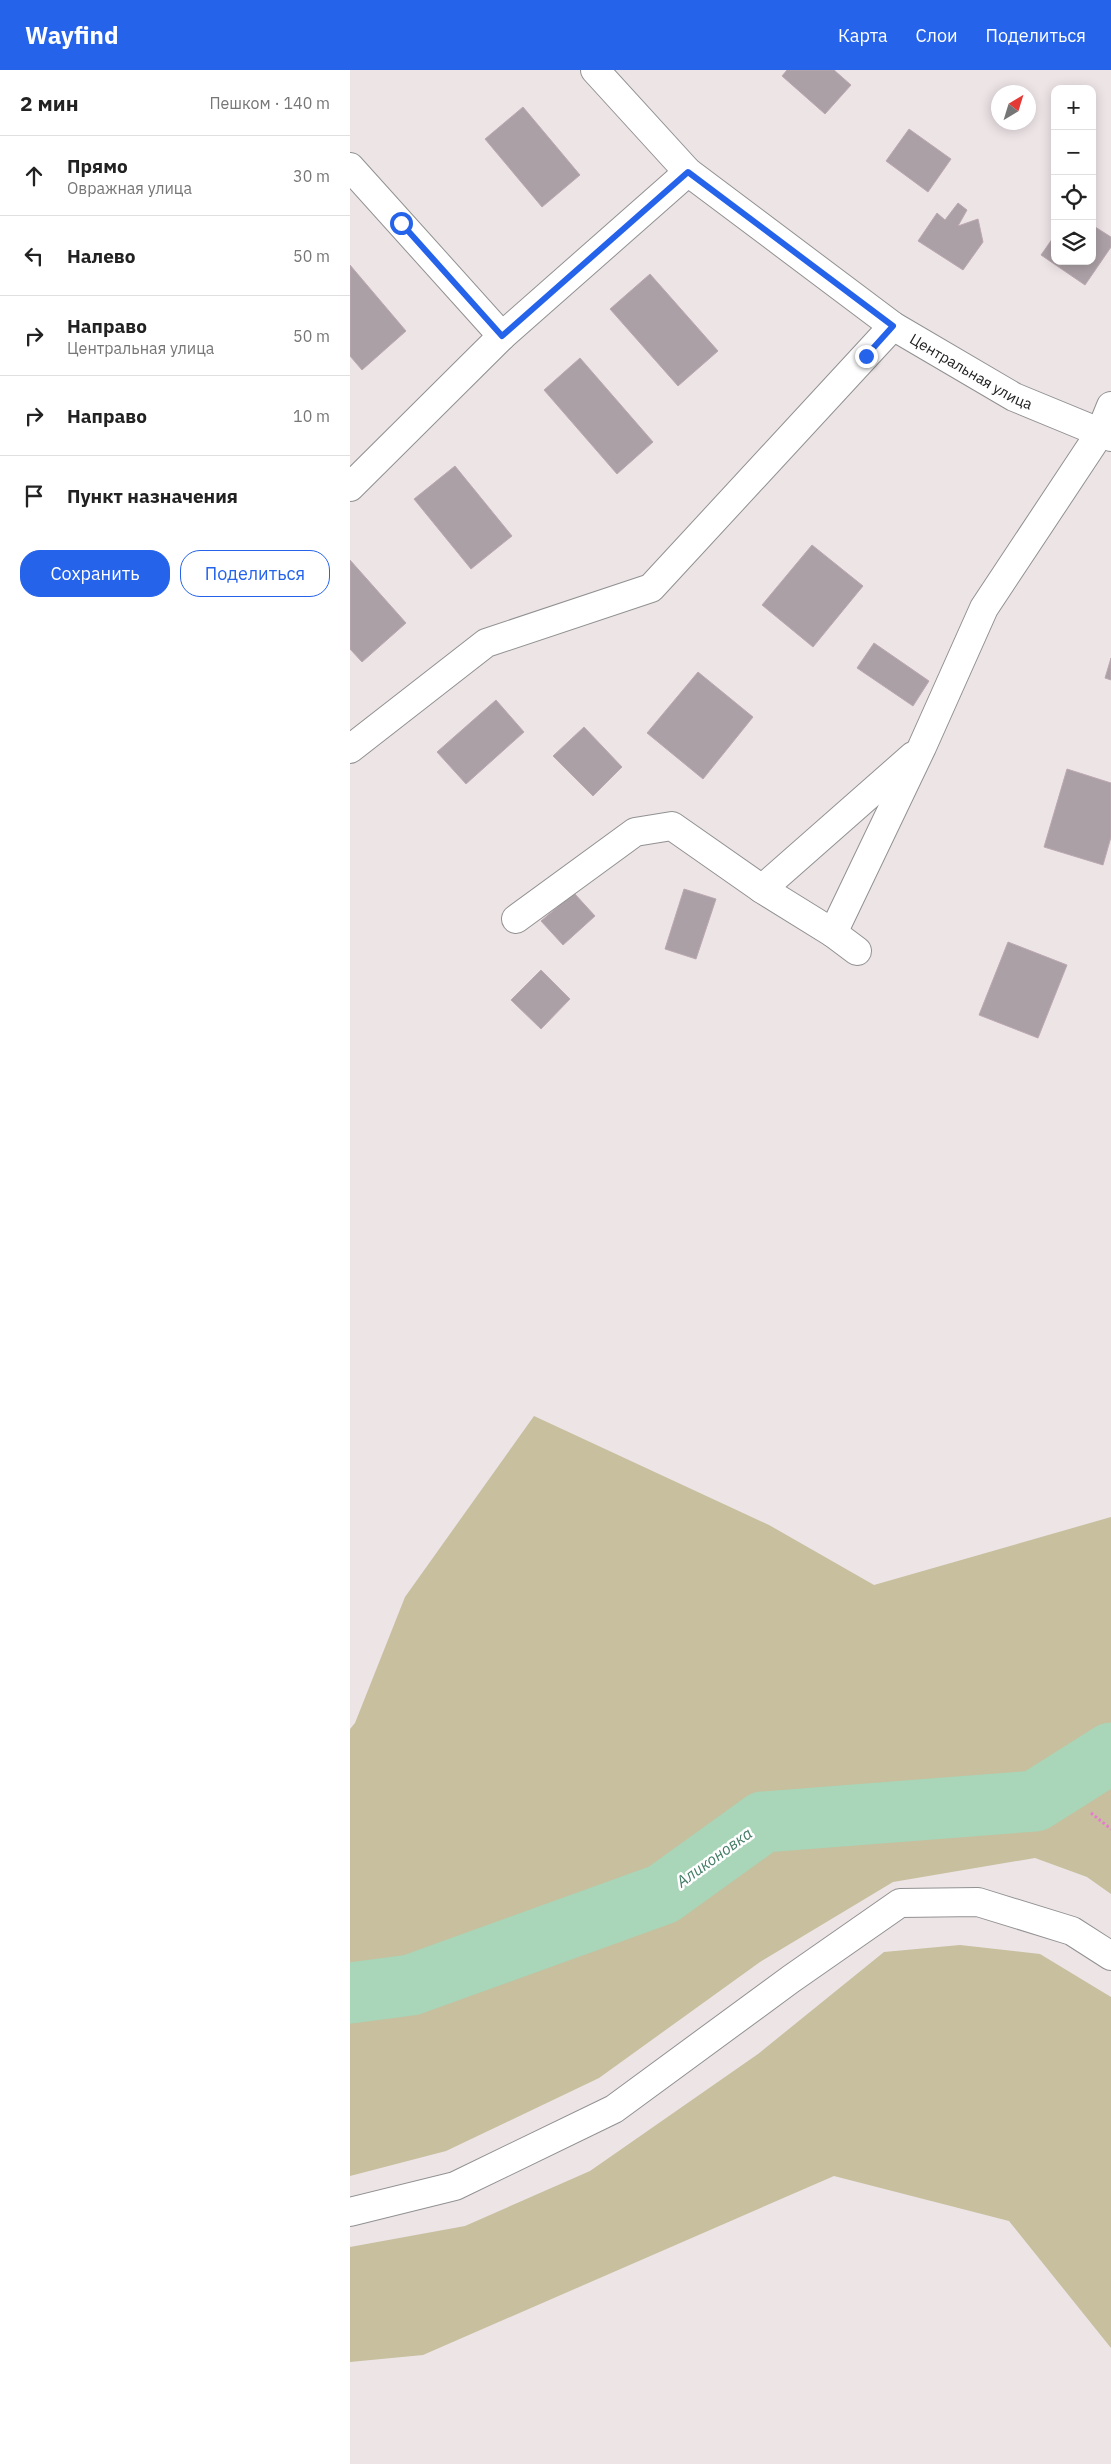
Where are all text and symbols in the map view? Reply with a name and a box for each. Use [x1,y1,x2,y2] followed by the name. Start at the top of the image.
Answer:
[25,19,118,51] text: Wayfind
[838,24,888,47] text: Карта
[916,24,958,47] text: Слои
[986,24,1086,47] text: Поделиться
[991,85,1036,130] north arrow
[1051,85,1096,265] map controls
[1051,85,1096,130] button: +
[20,89,79,117] text: 2 мин
[209,93,330,113] text: Пешком · 140 m
[1051,130,1096,175] button: −
[67,154,128,178] text: Прямо
[20,162,48,190] icon: ahead
[293,166,330,186] text: 30 m
[1051,175,1096,220] button: locate
[67,178,192,198] text: Овражная улица
[390,212,413,235] route start
[1051,220,1096,265] button: layers
[20,242,48,270] icon: left
[67,244,136,268] text: Налево
[293,246,330,266] text: 50 m
[67,314,147,338] text: Направо
[20,322,48,350] icon: right
[293,326,330,346] text: 50 m
[907,329,1036,413] street label: Центральная улица
[67,338,214,358] text: Центральная улица
[855,345,878,368] route end
[20,402,48,430] icon: right
[67,404,147,428] text: Направо
[293,406,330,426] text: 10 m
[20,482,48,510] icon: arrive
[67,484,238,508] text: Пункт назначения
[20,550,170,597] button: Сохранить
[180,550,330,597] button: Поделиться
[671,1823,756,1892] water label: Аликоновка

